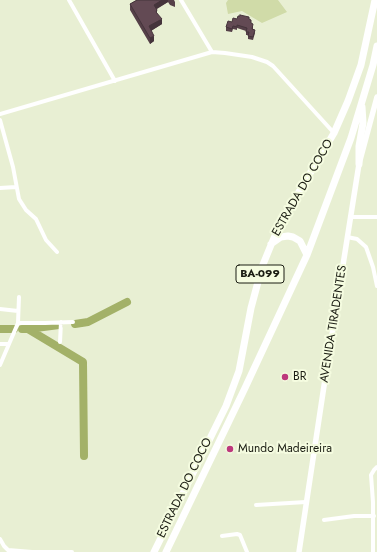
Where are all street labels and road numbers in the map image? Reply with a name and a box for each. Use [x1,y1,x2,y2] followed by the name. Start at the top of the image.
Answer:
[269,137,337,239] street label: ESTRADA DO COCO
[318,264,350,384] street label: AVENIDA TIRADENTES
[236,265,284,283] road number: BA-099
[155,436,215,540] street label: ESTRADA DO COCO

